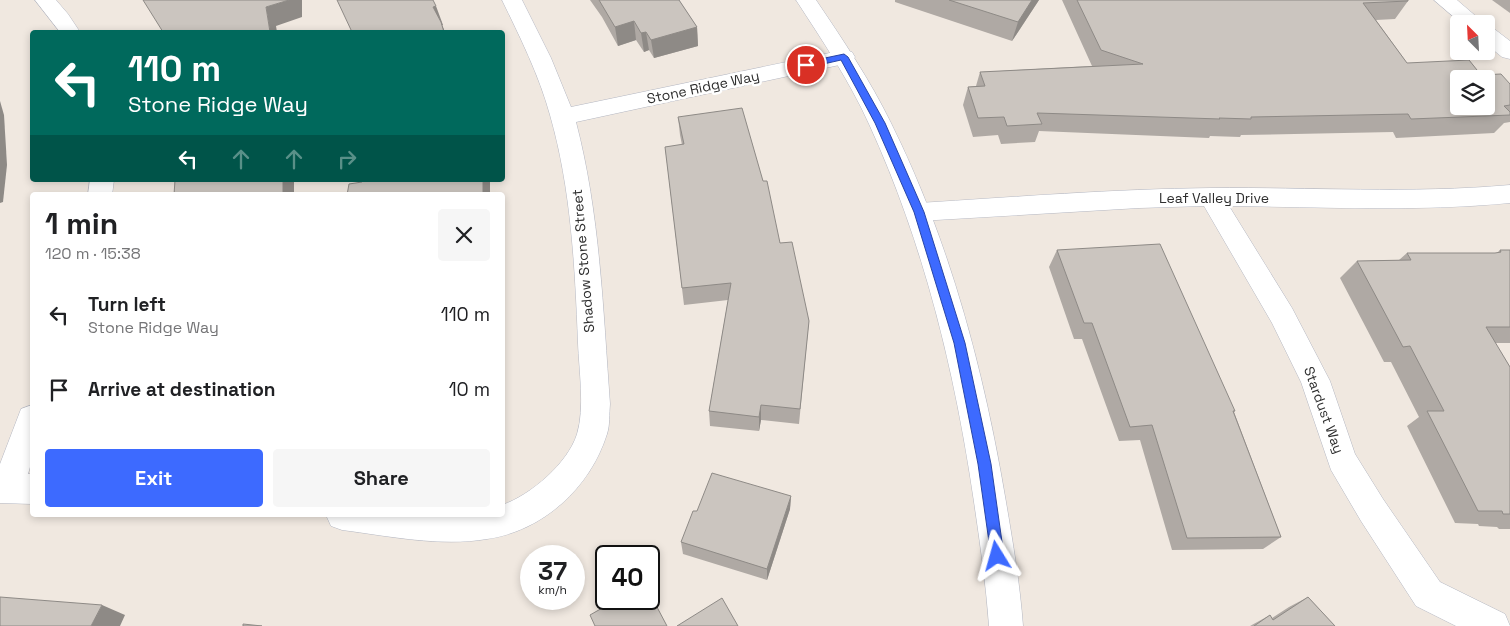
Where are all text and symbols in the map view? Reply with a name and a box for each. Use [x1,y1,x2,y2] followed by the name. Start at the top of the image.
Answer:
[1450,15,1495,60] north arrow
[1450,15,1495,115] map controls
[785,44,827,86] pin
[128,47,221,91] text: 110 m
[45,50,110,115] icon: left
[792,51,820,79] icon: arrive
[645,66,761,108] street label: Stone Ridge Way
[1450,70,1495,115] button: layers
[128,90,308,118] text: Stone Ridge Way
[174,145,202,173] icon: left
[227,145,255,173] icon: ahead
[280,145,308,173] icon: ahead
[333,145,361,173] icon: right
[568,188,598,334] street label: Shadow Stone Street
[1159,189,1269,207] street label: Leaf Valley Drive
[45,204,118,243] text: 1 min
[438,209,490,261] button: close
[45,243,141,264] text: 120 m · 15:38
[88,292,166,317] text: Turn left
[45,301,73,329] icon: left
[441,302,490,327] text: 110 m
[88,317,219,338] text: Stone Ridge Way
[1300,364,1348,456] street label: Stardust Way
[45,376,73,404] icon: arrive
[88,377,276,402] text: Arrive at destination
[449,377,490,402] text: 10 m
[45,449,263,507] button: Exit
[273,449,490,507] button: Share
[970,529,1022,581] position arrow
[595,545,660,610] speed limit sign: 40
[538,555,567,587] text: 37
[538,582,567,598] text: km/h

